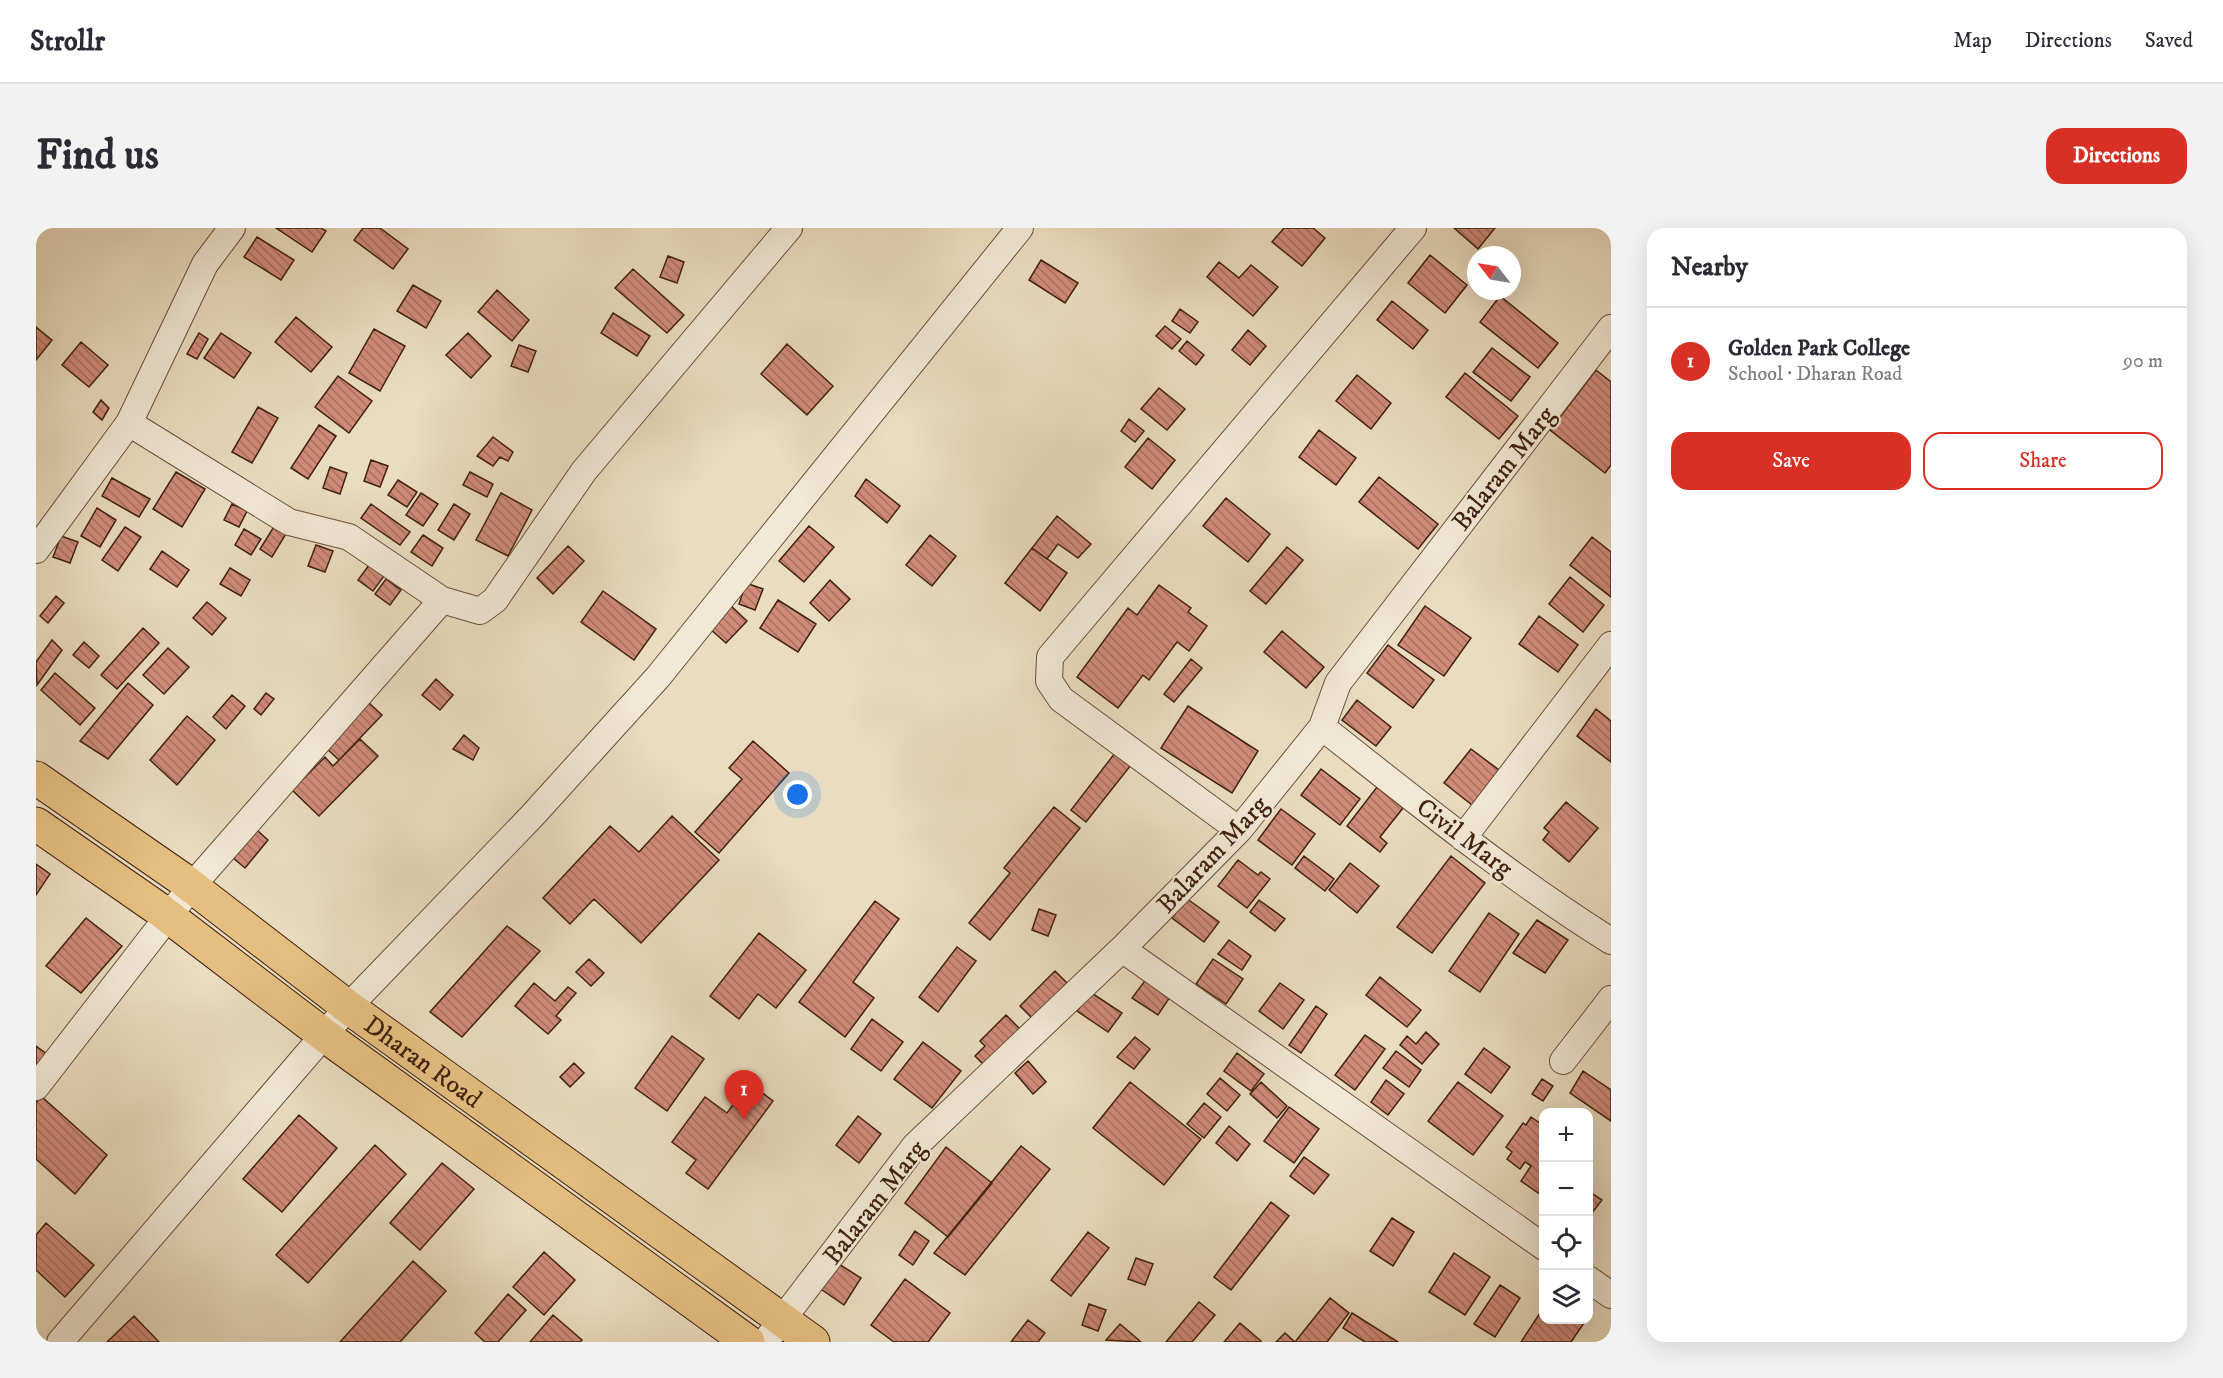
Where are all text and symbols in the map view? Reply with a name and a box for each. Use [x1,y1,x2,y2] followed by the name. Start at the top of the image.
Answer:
[30,24,105,59] text: Strollr
[1953,28,1992,54] text: Map
[2025,28,2112,54] text: Directions
[2145,28,2193,54] text: Saved
[2046,128,2187,184] button: Directions
[36,130,159,182] text: Find us
[1467,246,1521,300] north arrow
[1671,251,1748,284] text: Nearby
[1728,335,1910,362] text: Golden Park College
[1687,349,1694,374] text: 1
[2123,349,2163,374] text: 90 m
[1728,362,1902,387] text: School · Dharan Road
[1445,400,1563,538] street label: Balaram Marg
[1671,432,1911,490] button: Save
[1923,432,2163,490] button: Share
[783,780,812,809] your location
[1150,789,1276,921] street label: Balaram Marg
[1409,791,1519,885] street label: Civil Marg
[357,1009,488,1116] street label: Dharan Road
[724,1070,764,1120] pin: 1
[1539,1108,1593,1324] map controls
[1539,1108,1593,1162] button: +
[816,1134,934,1272] street label: Balaram Marg
[1539,1162,1593,1216] button: −
[1539,1216,1593,1270] button: locate
[1539,1270,1593,1324] button: layers

